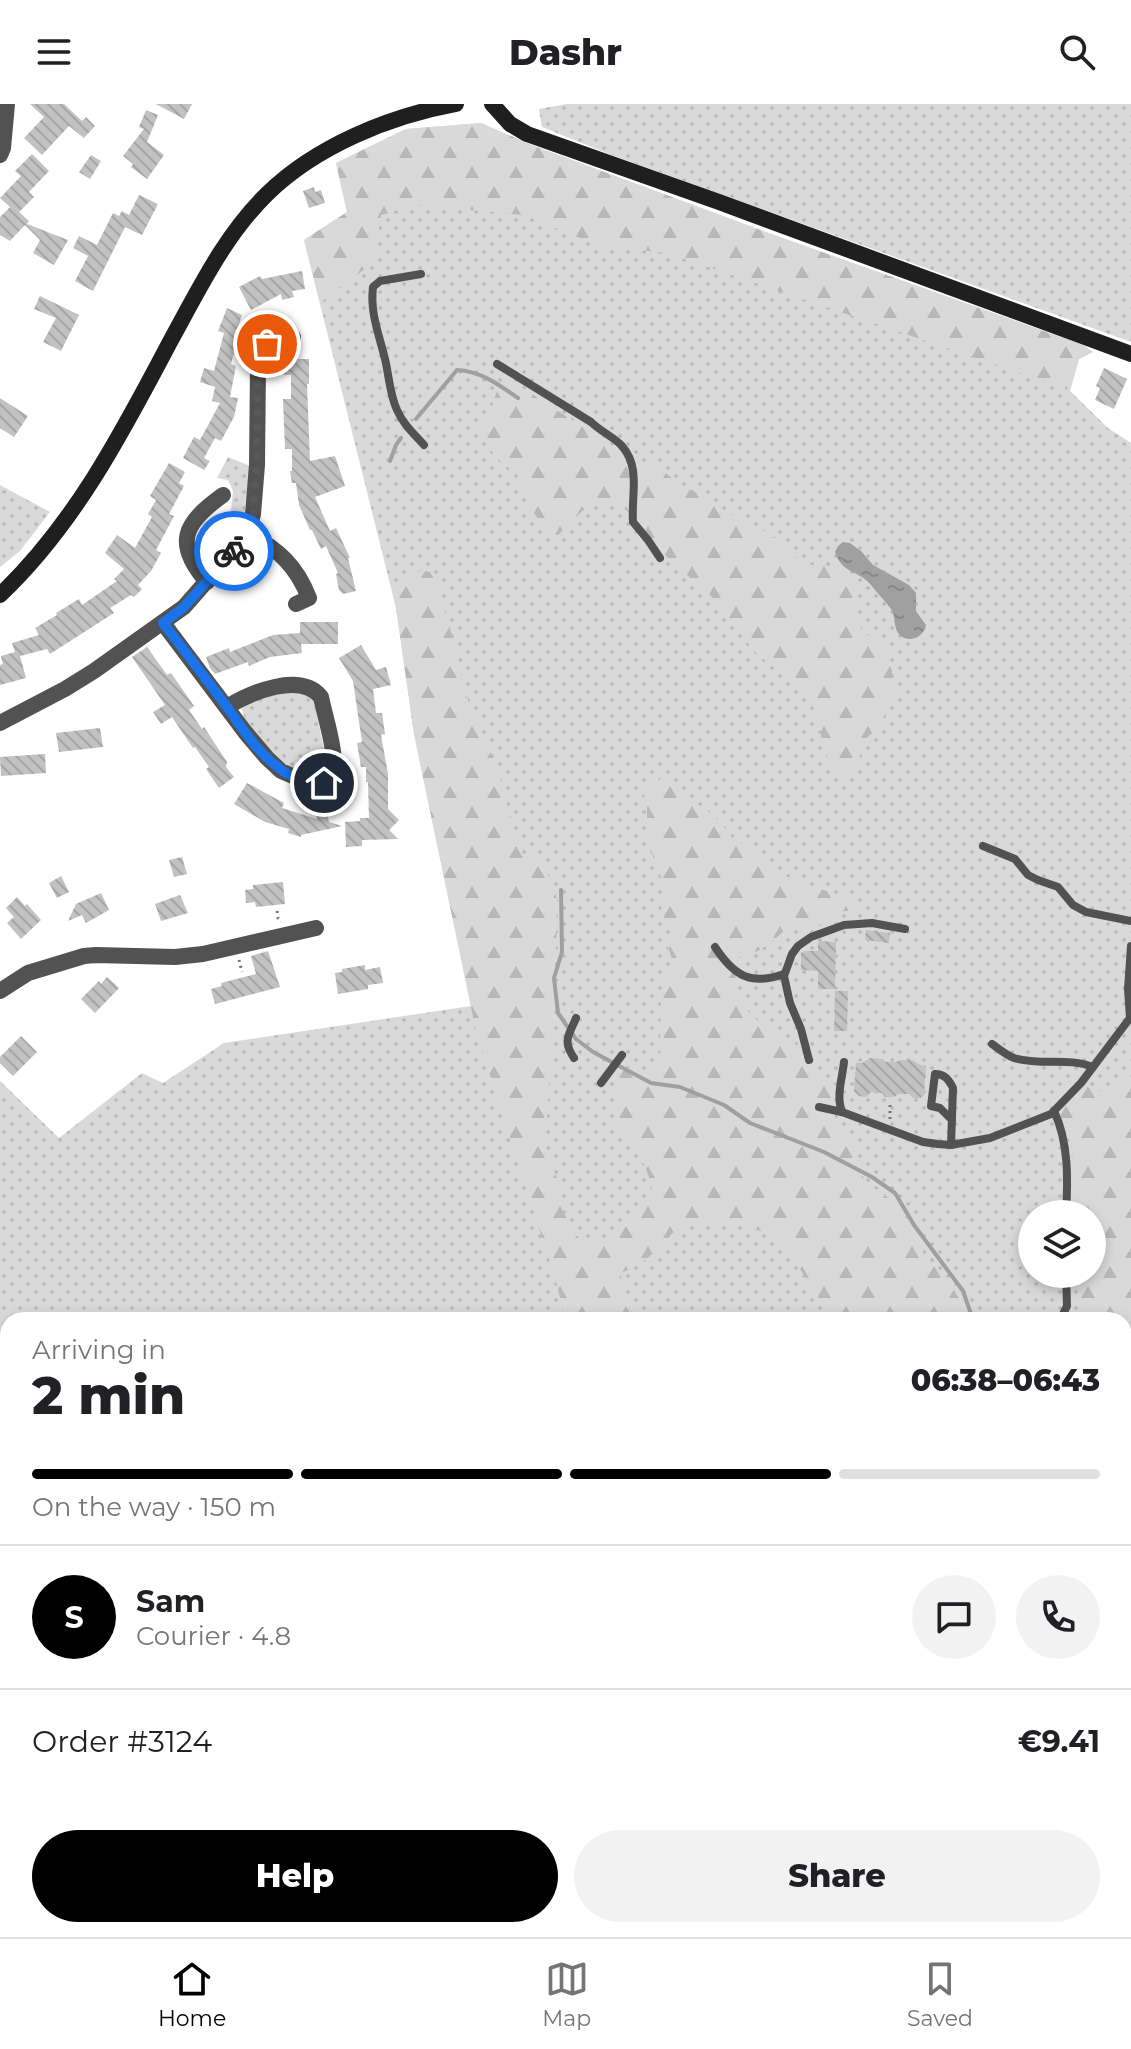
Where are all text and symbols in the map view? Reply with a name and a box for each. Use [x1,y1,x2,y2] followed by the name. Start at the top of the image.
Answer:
[32,30,76,74] icon: menu
[509,30,622,74] text: Dashr
[1055,30,1099,74] icon: search
[233,310,301,378] pin
[245,322,289,366] icon: bag
[194,511,274,591] courier
[212,529,256,573] icon: bike
[290,749,358,817] pin
[302,761,346,805] icon: home
[1018,1200,1106,1288] map controls
[1018,1200,1106,1288] button: layers
[32,1334,166,1366] text: Arriving in
[911,1362,1100,1399] text: 06:38–06:43
[32,1364,185,1427] text: 2 min
[32,1491,276,1523] text: On the way · 150 m
[912,1575,996,1659] button: chat
[1016,1575,1100,1659] button: phone
[136,1583,205,1620] text: Sam
[64,1599,84,1636] text: S
[136,1620,291,1652] text: Courier · 4.8
[32,1723,212,1760] text: Order #3124
[1018,1723,1100,1760] text: €9.41
[32,1830,558,1922] button: Help
[574,1830,1100,1922] button: Share
[158,1957,226,2032] tab: Home
[542,1957,591,2032] tab: Map
[907,1957,973,2032] tab: Saved

